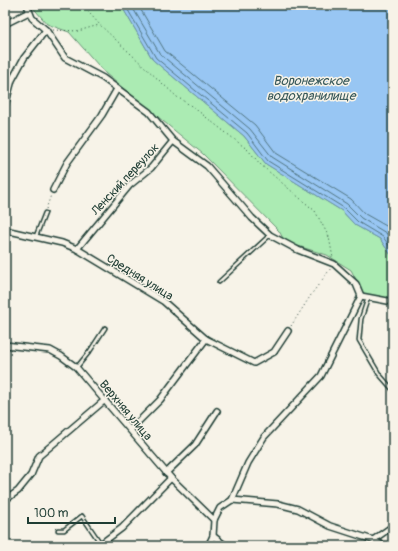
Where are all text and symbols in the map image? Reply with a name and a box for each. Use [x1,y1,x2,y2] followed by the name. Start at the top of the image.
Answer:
[267,73,357,104] water label: Воронежское водохранилище
[88,140,162,219] street label: Ленский переулок
[104,251,176,304] street label: Средняя улица
[96,377,155,444] street label: Верхняя улица
[28,499,115,525] scale bar
[34,506,69,521] text: 100 m

